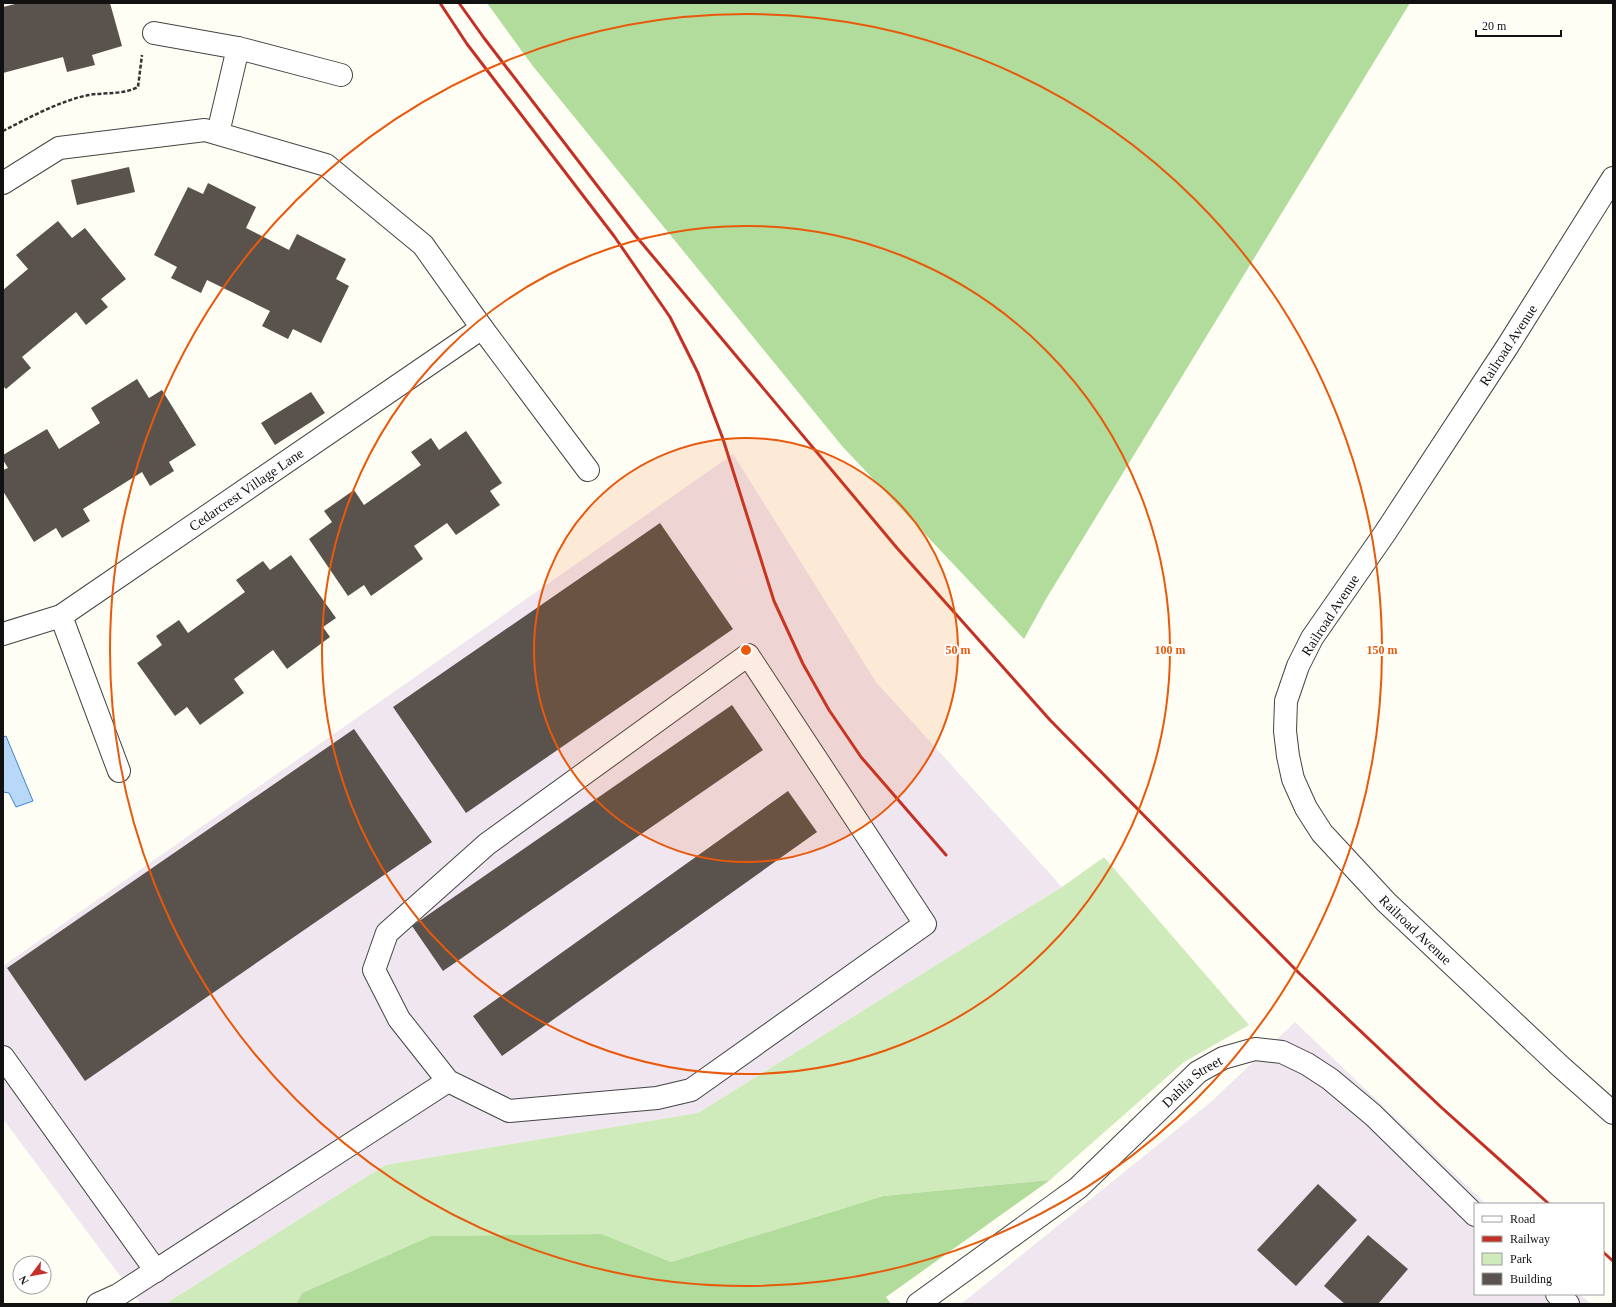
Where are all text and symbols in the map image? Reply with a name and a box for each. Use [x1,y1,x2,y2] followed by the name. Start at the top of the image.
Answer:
[1476,12,1561,38] scale bar
[1482,19,1507,33] text: 20 m
[1477,302,1540,389] street label: Railroad Avenue
[186,445,306,534] street label: Cedarcrest Village Lane
[1299,572,1362,659] street label: Railroad Avenue
[739,643,753,657] centre of rings
[946,643,971,657] text: 50 m
[1155,643,1186,657] text: 100 m
[1367,643,1398,657] text: 150 m
[1376,893,1454,968] street label: Railroad Avenue
[1159,1053,1225,1111] street label: Dahlia Street
[1474,1203,1604,1295] legend
[1510,1212,1535,1226] text: Road
[1510,1232,1550,1246] text: Railway
[1510,1252,1532,1266] text: Park
[12,1255,52,1295] north arrow
[1510,1272,1552,1286] text: Building
[16,1274,31,1287] text: N

